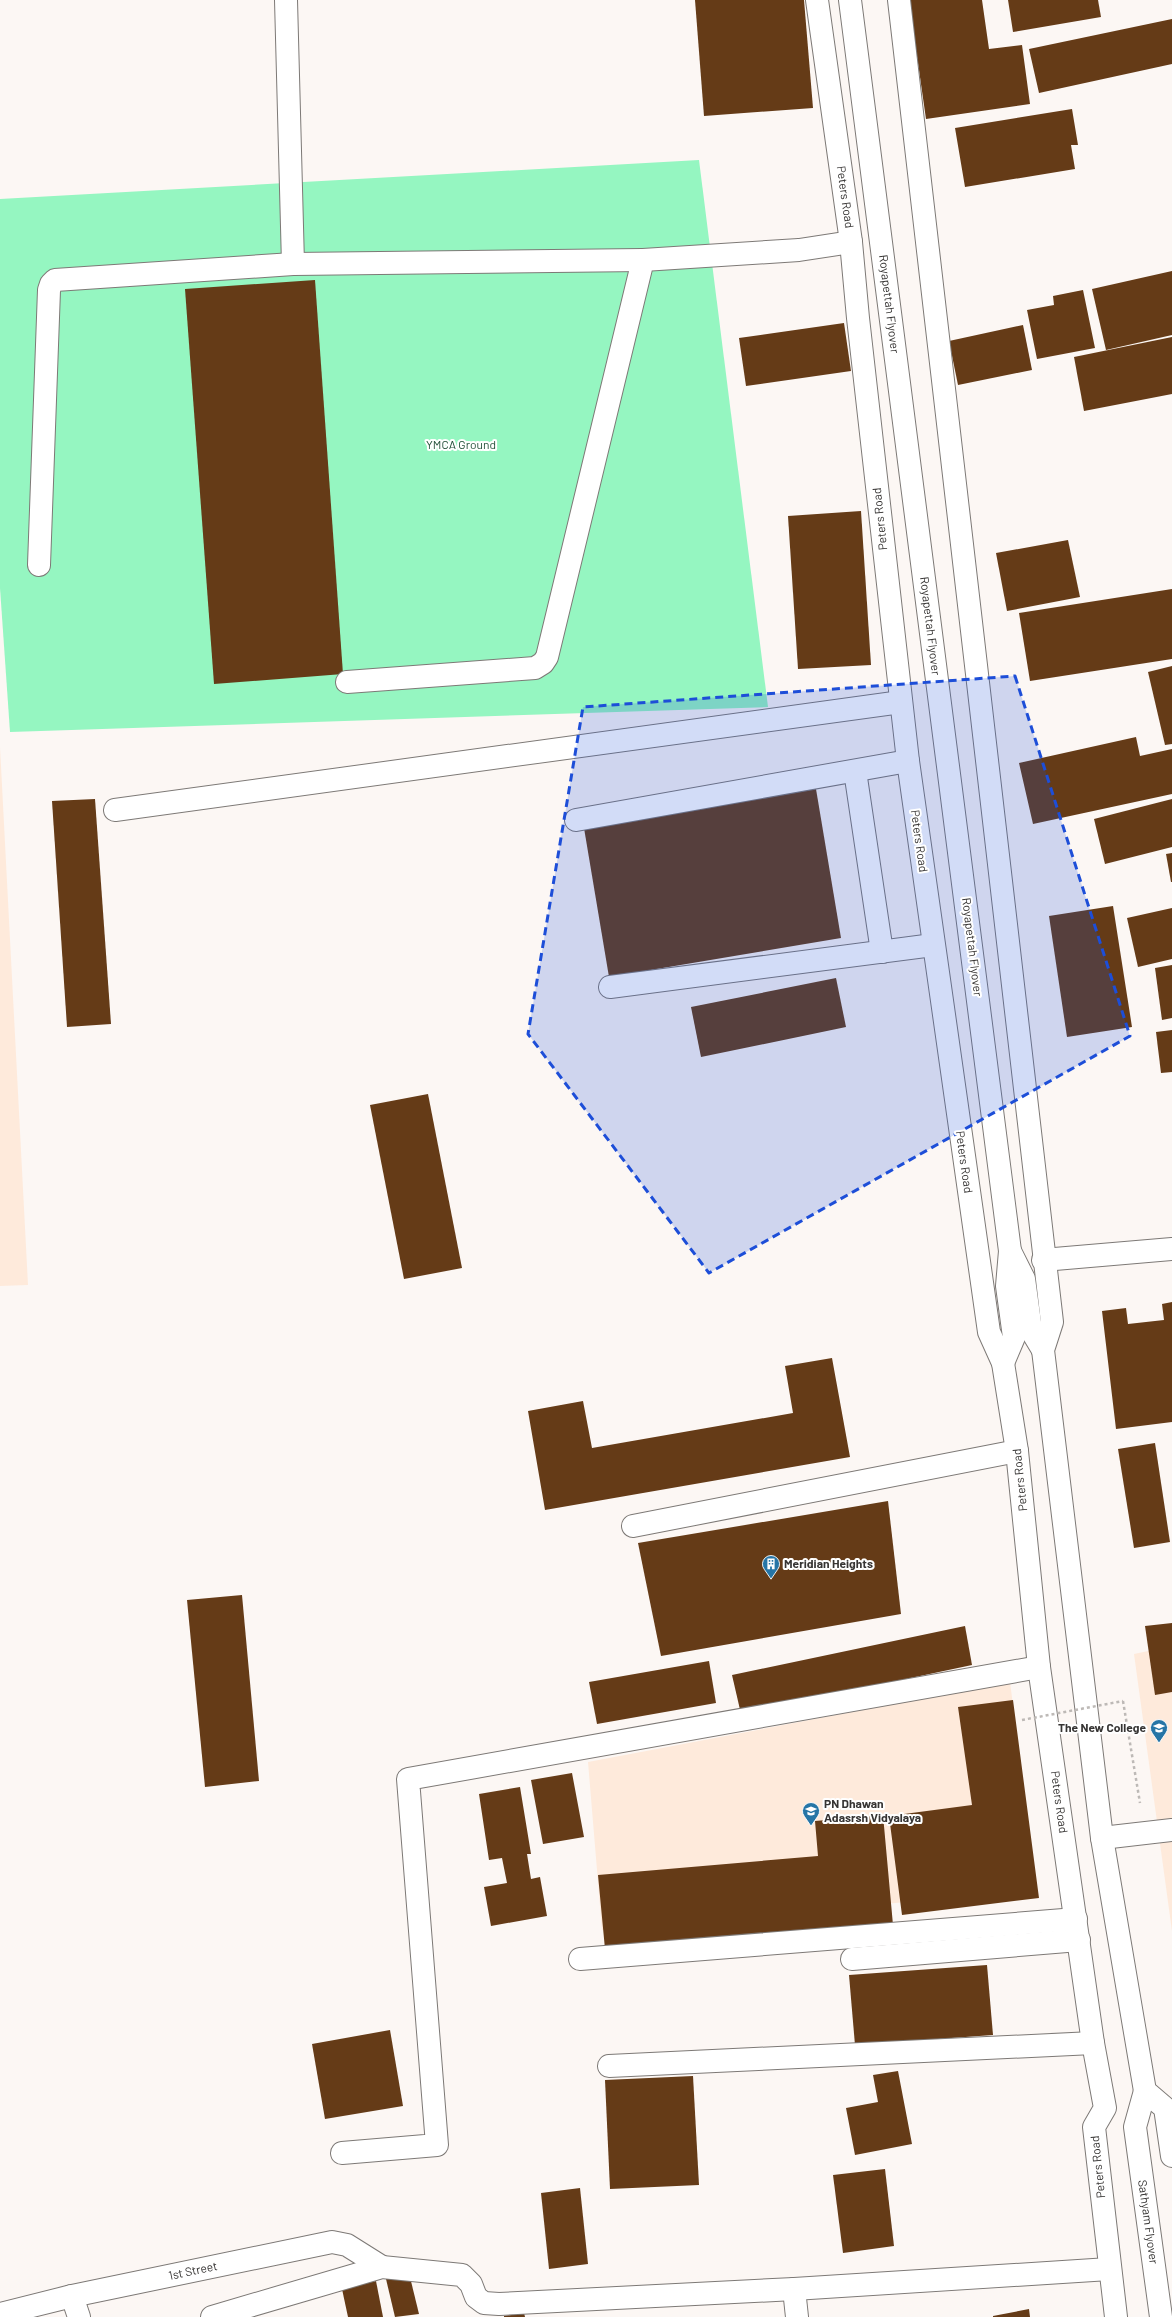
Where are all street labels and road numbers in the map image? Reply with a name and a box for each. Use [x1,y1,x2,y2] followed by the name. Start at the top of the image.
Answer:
[835,165,857,229] street label: Peters Road
[877,254,903,355] street label: Royapettah Flyover
[869,487,889,551] street label: Peters Road
[918,576,944,677] street label: Royapettah Flyover
[909,809,931,873] street label: Peters Road
[960,897,986,998] street label: Royapettah Flyover
[954,1130,976,1194] street label: Peters Road
[1009,1448,1029,1512] street label: Peters Road
[1049,1770,1071,1834] street label: Peters Road
[1087,2135,1107,2199] street label: Peters Road
[1136,2179,1162,2266] street label: Sathyam Flyover
[167,2258,218,2282] street label: 1st Street

